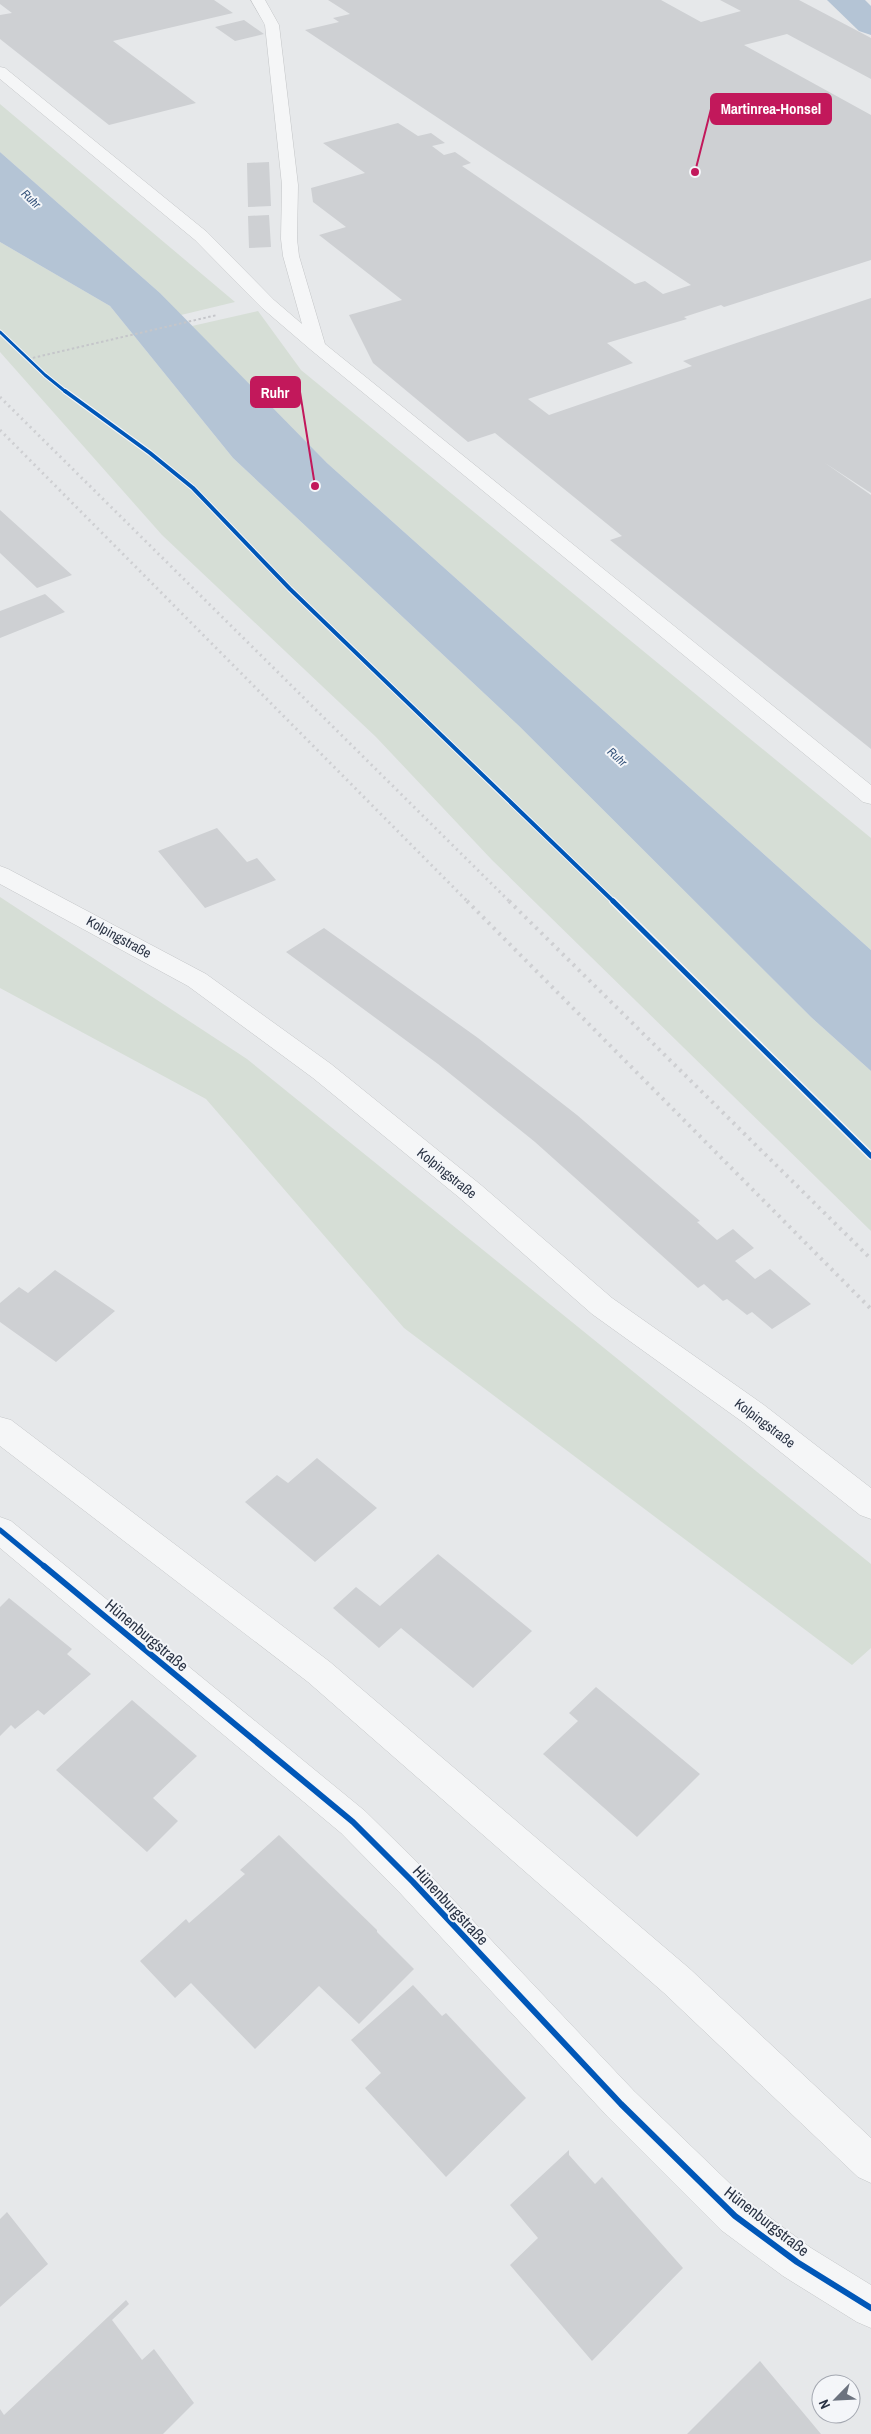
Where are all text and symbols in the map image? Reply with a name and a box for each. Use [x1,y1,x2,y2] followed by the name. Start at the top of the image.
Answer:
[711,94,831,124] callout: Martinrea-Honsel
[721,98,821,119] text: Martinrea-Honsel
[18,186,45,213] water label: Ruhr
[251,377,300,407] callout: Ruhr
[261,382,290,403] text: Ruhr
[604,744,631,771] water label: Ruhr
[83,912,155,962] street label: Kolpingstraße
[414,1144,480,1202] street label: Kolpingstraße
[731,1394,799,1452] street label: Kolpingstraße
[101,1594,193,1676] street label: Hünenburgstraße
[408,1860,494,1950] street label: Hünenburgstraße
[720,2181,814,2261] street label: Hünenburgstraße
[811,2374,861,2424] north arrow
[814,2397,834,2412] text: N

